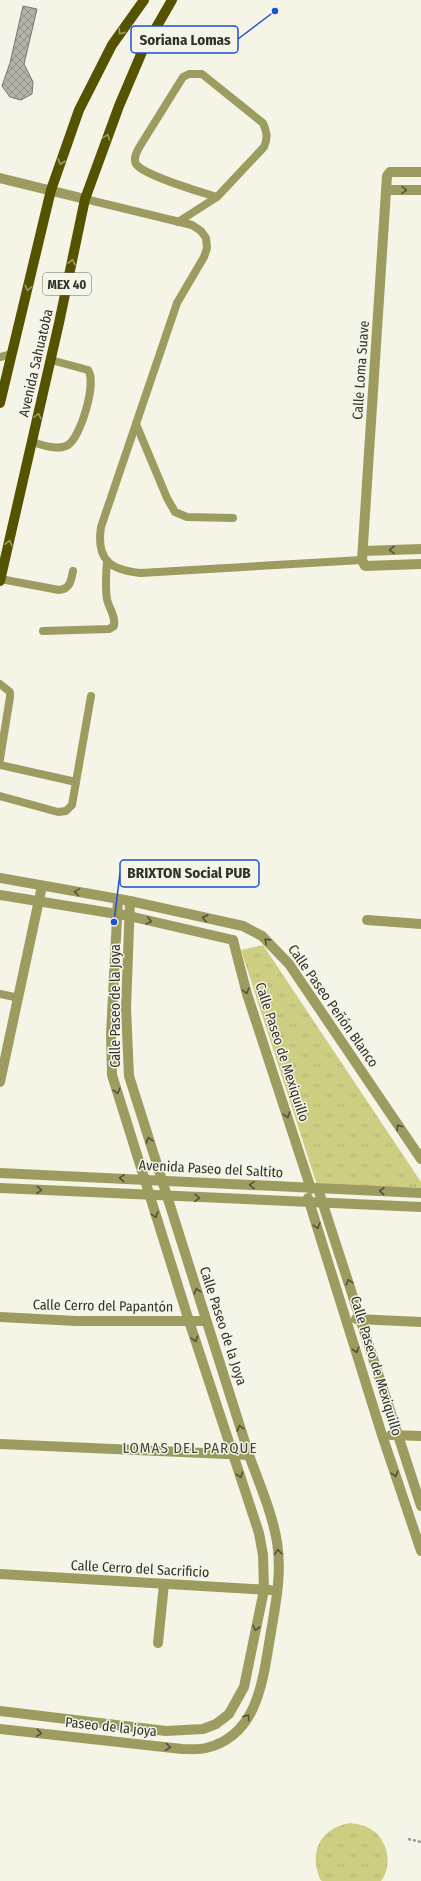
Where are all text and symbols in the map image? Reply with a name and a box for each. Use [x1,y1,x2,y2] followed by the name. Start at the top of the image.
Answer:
[131,26,238,53] callout: Soriana Lomas
[119,27,126,34] one-way arrow
[139,31,231,49] text: Soriana Lomas
[103,133,111,140] one-way arrow
[57,158,66,165] one-way arrow
[401,186,407,194] one-way arrow
[68,258,76,265] one-way arrow
[43,273,91,295] road number: MEX 40
[24,284,32,291] one-way arrow
[15,307,57,419] street label: Avenida Sahuatoba
[349,320,373,420] street label: Calle Loma Suave
[33,413,41,419] one-way arrow
[4,539,12,546] one-way arrow
[389,546,395,554] one-way arrow
[120,860,259,887] callout: BRIXTON Social PUB
[127,864,251,882] text: BRIXTON Social PUB
[74,888,80,897] one-way arrow
[202,914,208,922] one-way arrow
[146,916,152,924] one-way arrow
[265,939,272,946] one-way arrow
[284,941,382,1071] street label: Calle Paseo Peñón Blanco
[107,944,124,1068] street label: Calle Paseo de la Joya
[251,980,313,1124] street label: Calle Paseo de Mexiquillo
[241,988,250,995] one-way arrow
[112,1087,120,1094] one-way arrow
[282,1111,291,1118] one-way arrow
[396,1124,404,1131] one-way arrow
[145,1136,154,1143] one-way arrow
[138,1157,284,1181] street label: Avenida Paseo del Saltito
[119,1174,125,1183] one-way arrow
[249,1181,255,1190] one-way arrow
[36,1186,42,1194] one-way arrow
[379,1187,385,1196] one-way arrow
[194,1193,200,1202] one-way arrow
[150,1211,159,1218] one-way arrow
[312,1222,321,1229] one-way arrow
[196,1265,250,1388] street label: Calle Paseo de la Joya
[345,1279,354,1286] one-way arrow
[193,1287,202,1294] one-way arrow
[347,1294,405,1438] street label: Calle Paseo de Mexiquillo
[33,1296,173,1316] street label: Calle Cerro del Papantón
[190,1335,199,1342] one-way arrow
[351,1346,360,1353] one-way arrow
[237,1424,245,1431] one-way arrow
[123,1439,257,1457] district label: LOMAS DEL PARQUE
[390,1470,399,1477] one-way arrow
[235,1472,243,1479] one-way arrow
[273,1549,282,1555] one-way arrow
[70,1557,210,1581] street label: Calle Cerro del Sacrificio
[253,1625,261,1631] one-way arrow
[64,1714,158,1740] street label: Paseo de la joya
[242,1715,249,1722] one-way arrow
[36,1728,42,1737] one-way arrow
[165,1742,171,1751] one-way arrow

